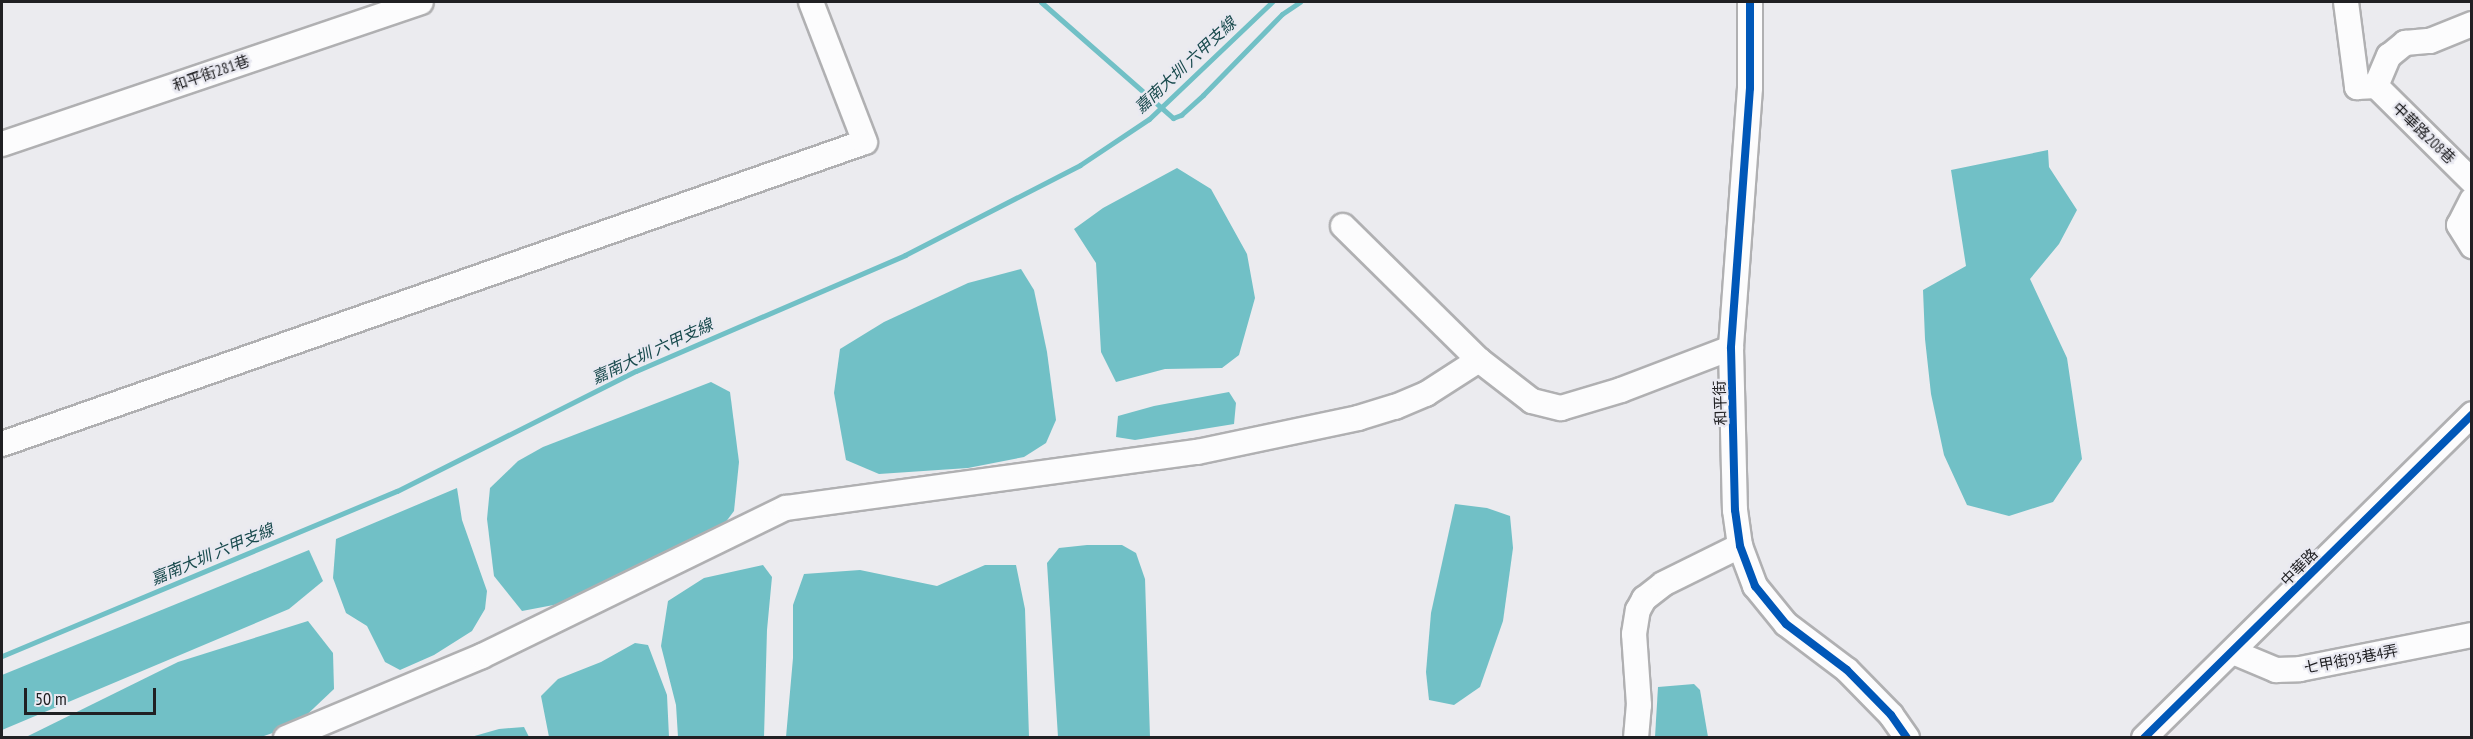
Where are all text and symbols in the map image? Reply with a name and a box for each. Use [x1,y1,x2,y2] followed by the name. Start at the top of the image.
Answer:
[1130,13,1240,117] water label: 嘉南大圳 六甲支線
[170,51,252,95] street label: 和平街281巷
[2389,99,2459,167] street label: 中華路208巷
[588,315,716,387] water label: 嘉南大圳 六甲支線
[1710,380,1730,426] street label: 和平街
[148,519,276,589] water label: 嘉南大圳 六甲支線
[2277,545,2321,589] street label: 中華路
[2303,641,2399,677] street label: 七甲街93巷4弄
[27,676,159,714] scale bar
[35,687,67,710] text: 50 m

